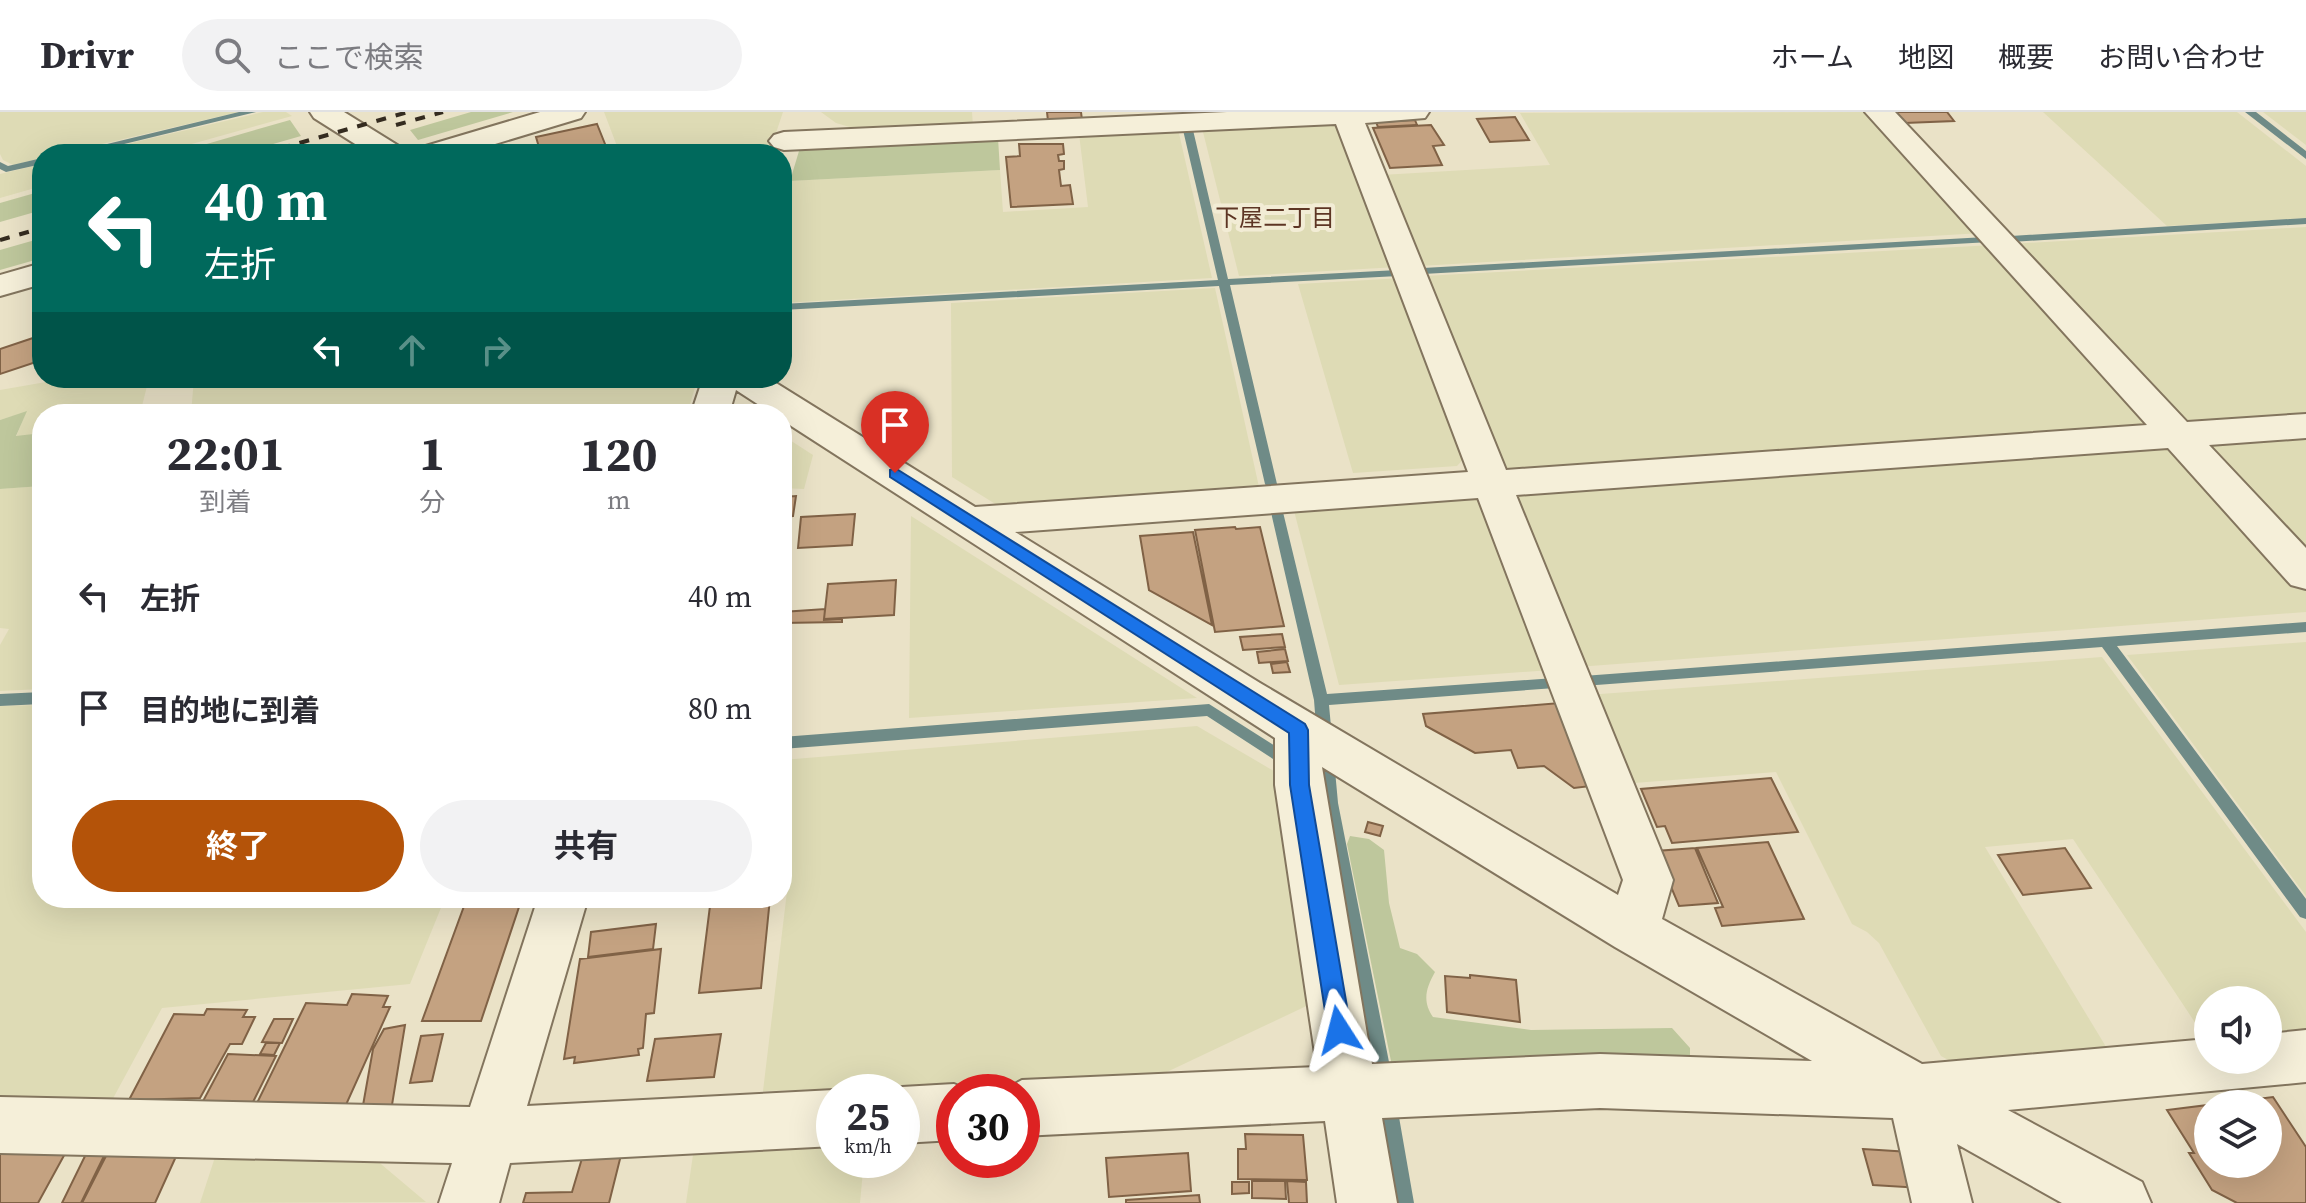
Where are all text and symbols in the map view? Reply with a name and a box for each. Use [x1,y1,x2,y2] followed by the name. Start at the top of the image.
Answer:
[182,19,742,91] search box
[40,29,134,81] text: Drivr
[210,33,254,77] icon: search
[274,37,424,78] text: ここで検索
[1771,38,1854,76] text: ホーム
[1898,38,1954,76] text: 地図
[1998,38,2054,76] text: 概要
[2098,38,2266,76] text: お問い合わせ
[204,162,327,239] text: 40 m
[72,176,176,280] icon: left
[1215,201,1335,234] district label: 下屋二丁目
[204,240,276,289] text: 左折
[306,328,350,372] icon: left
[390,328,434,372] icon: ahead
[474,328,518,372] icon: right
[861,391,929,473] pin
[873,403,917,447] icon: arrive
[166,420,285,486] text: 22:01
[419,420,445,486] text: 1
[580,421,658,487] text: 120
[607,482,630,518] text: m
[200,484,252,520] text: 到着
[419,484,445,520] text: 分
[72,574,116,618] icon: left
[688,576,752,617] text: 40 m
[140,578,200,619] text: 左折
[72,686,116,730] icon: arrive
[688,688,752,729] text: 80 m
[140,690,320,731] text: 目的地に到着
[72,800,404,892] button: 終了
[420,800,752,892] button: 共有
[2194,986,2282,1178] map controls
[2194,986,2282,1074] button: sound
[1297,988,1381,1072] position arrow
[936,1074,1040,1178] speed limit sign: 30
[846,1089,890,1143] text: 25
[2194,1090,2282,1178] button: layers
[844,1132,892,1160] text: km/h

